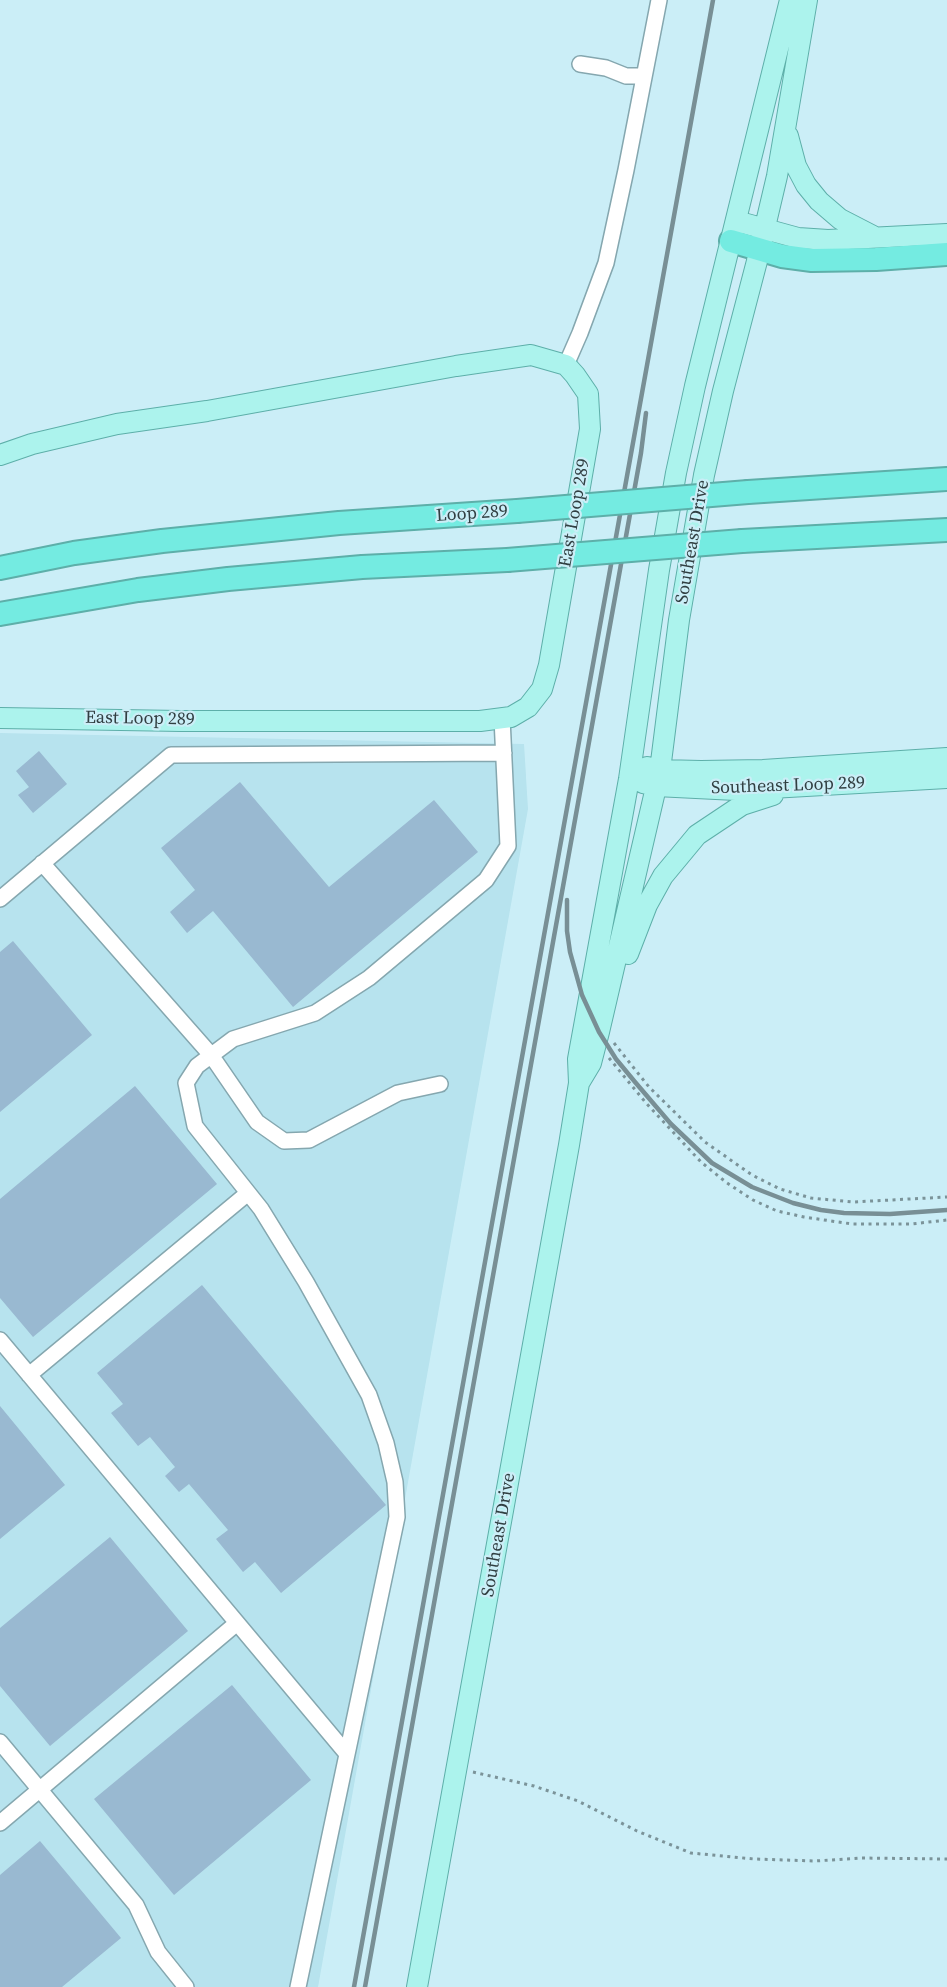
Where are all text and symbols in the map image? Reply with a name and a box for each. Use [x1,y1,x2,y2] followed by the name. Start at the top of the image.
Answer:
[555,457,595,569] street label: East Loop 289
[671,478,715,606] street label: Southeast Drive
[435,501,509,527] street label: Loop 289
[85,707,195,731] street label: East Loop 289
[711,773,865,799] street label: Southeast Loop 289
[477,1471,521,1599] street label: Southeast Drive

